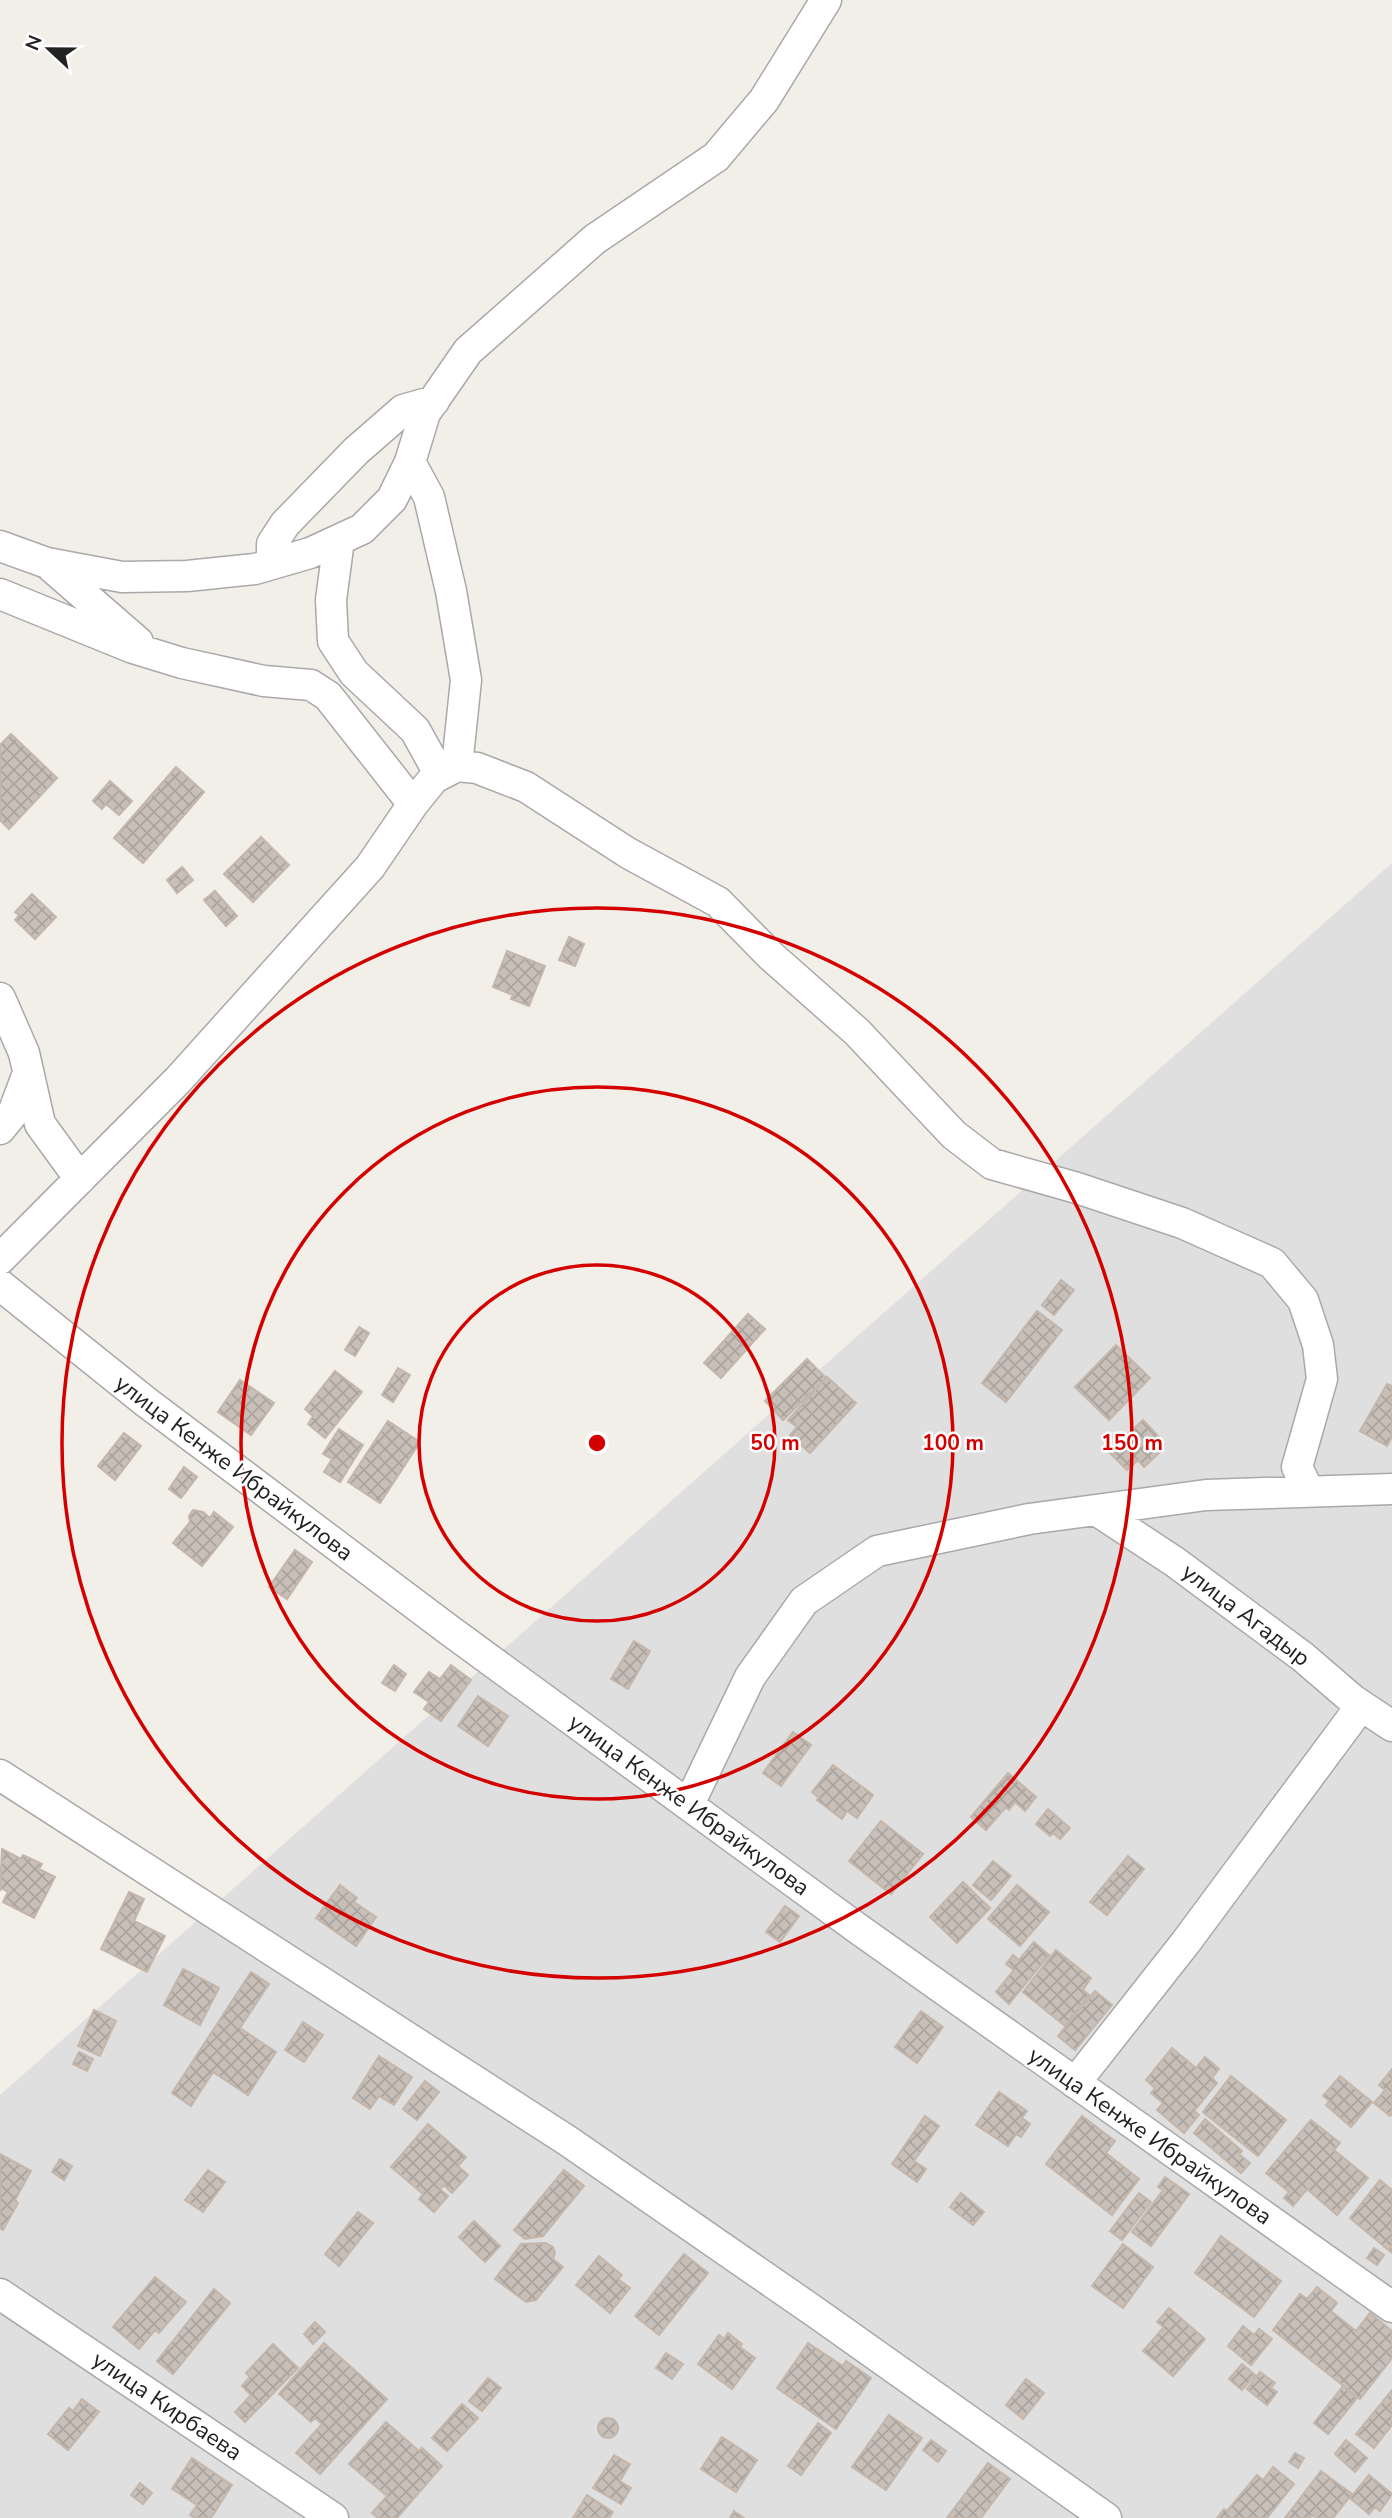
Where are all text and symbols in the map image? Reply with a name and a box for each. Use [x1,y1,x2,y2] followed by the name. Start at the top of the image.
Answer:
[14,14,84,84] north arrow
[19,32,49,54] text: N
[108,1368,360,1568] street label: улица Кенже Ибрайкулова
[750,1429,800,1457] text: 50 m
[922,1429,984,1457] text: 100 m
[1101,1429,1163,1457] text: 150 m
[585,1431,609,1455] centre of rings
[1175,1556,1317,1674] street label: улица Агадыр
[562,1707,816,1903] street label: улица Кенже Ибрайкулова
[1022,2040,1278,2232] street label: улица Кенже Ибрайкулова
[86,2344,248,2468] street label: улица Кирбаева

